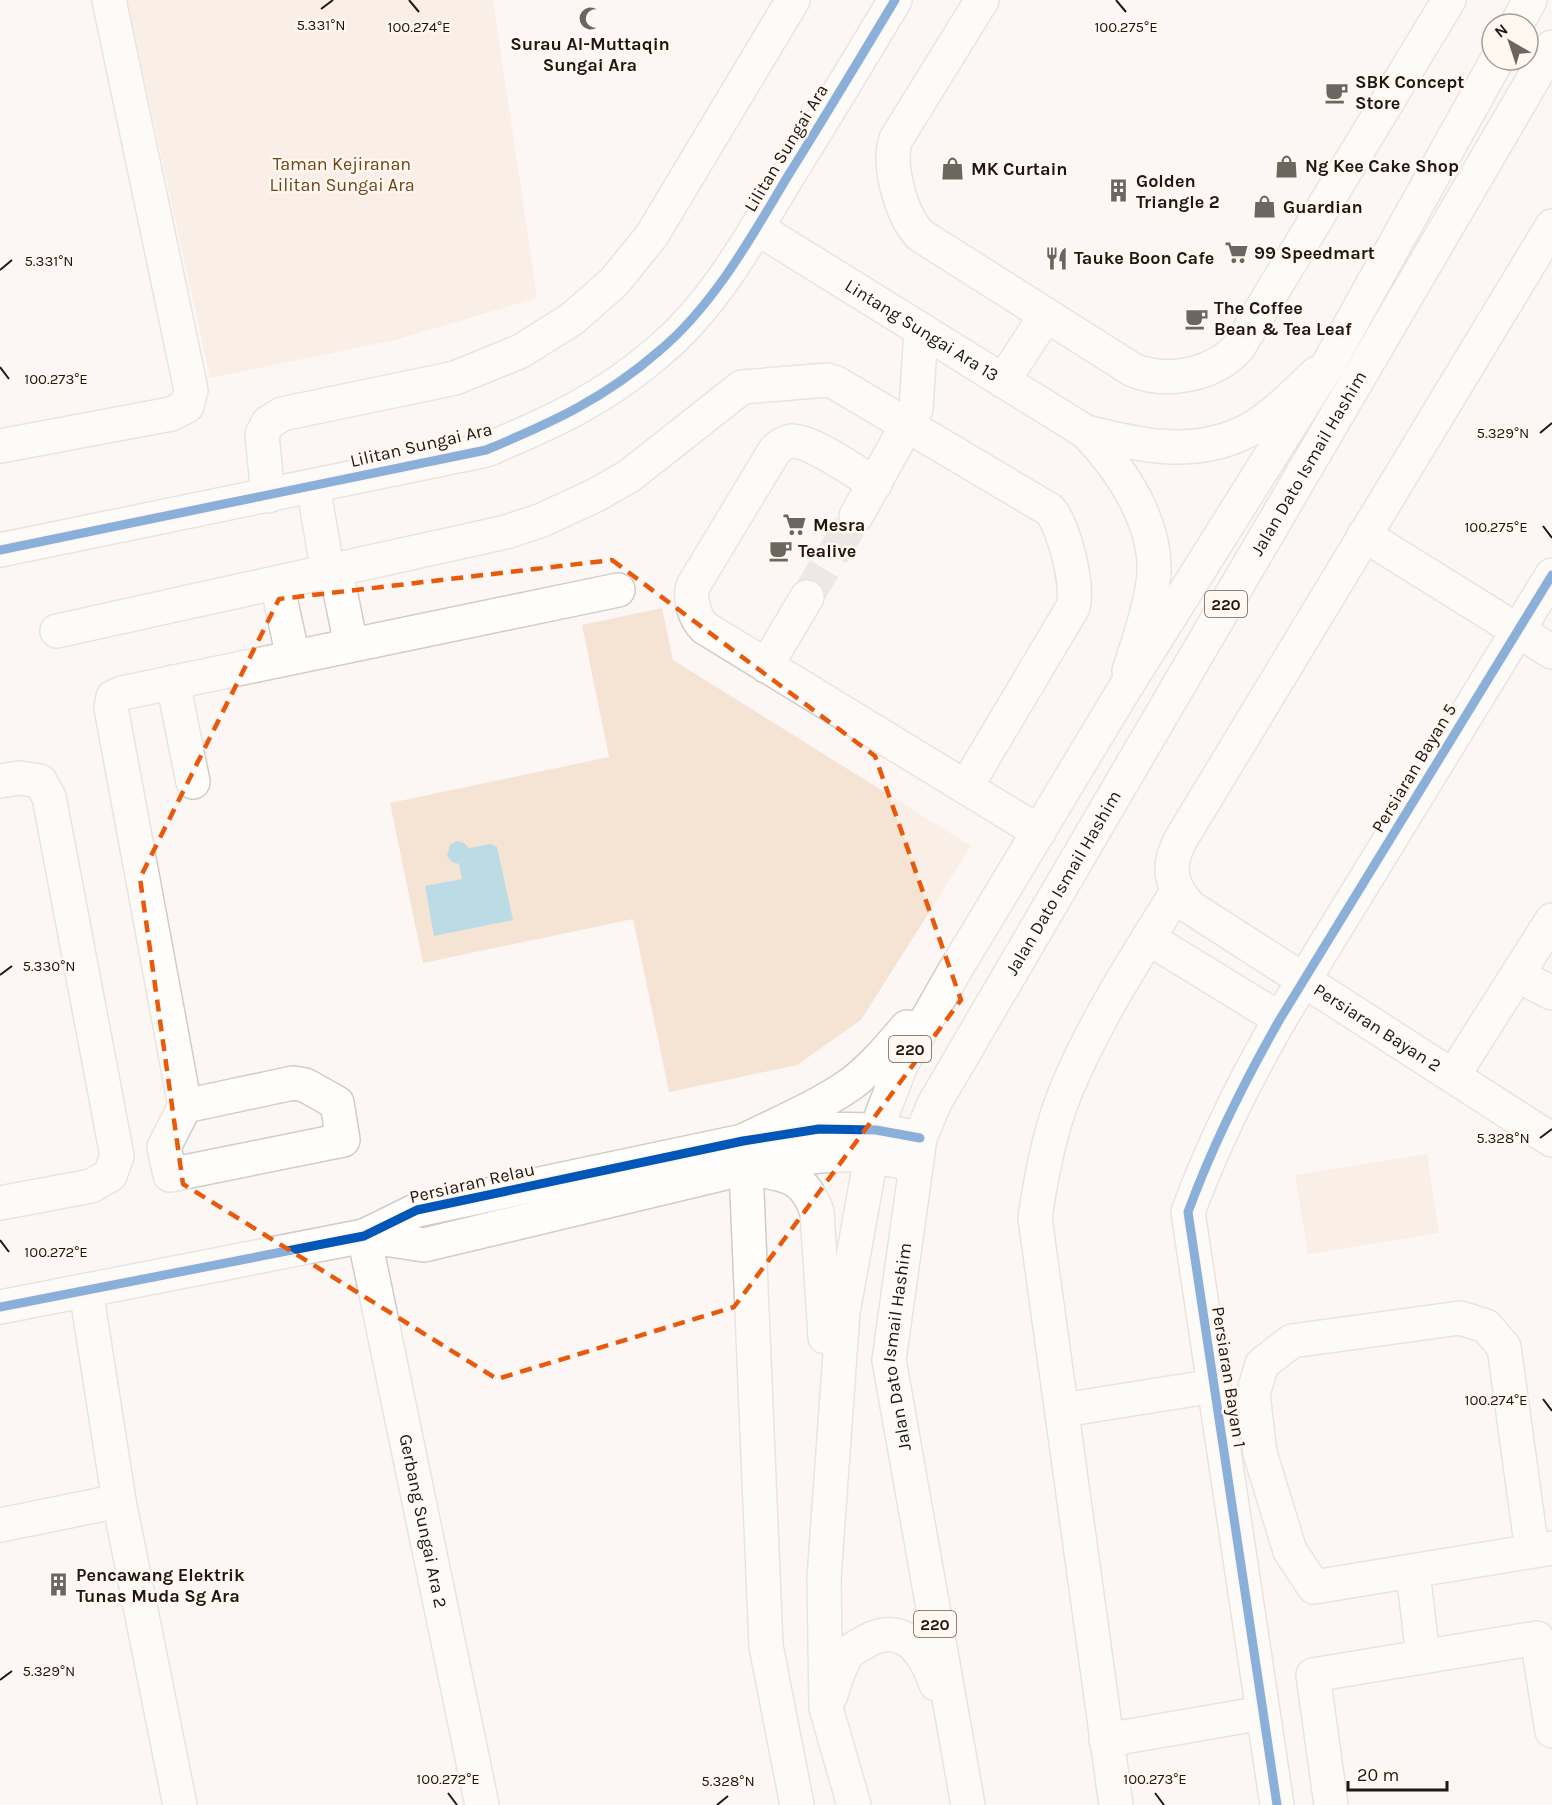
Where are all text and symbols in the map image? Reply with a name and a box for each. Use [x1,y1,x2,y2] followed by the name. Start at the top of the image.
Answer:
[577,5,603,31] mosque icon: Surau Al-Muttaqin Sungai Ara
[1480,12,1540,72] north arrow
[296,16,346,34] text: 5.331°N
[387,18,451,36] text: 100.274°E
[1094,18,1158,36] text: 100.275°E
[1490,20,1511,42] text: N
[510,33,670,76] place label: Surau Al-Muttaqin Sungai Ara
[1355,71,1464,114] place label: SBK Concept Store
[1324,79,1350,105] cafe icon: SBK Concept Store
[739,80,833,216] street label: Lilitan Sungai Ara
[269,153,415,196] park label: Taman Kejiranan Lilitan Sungai Ara
[1274,153,1300,179] shop icon: Ng Kee Cake Shop
[1305,155,1459,177] place label: Ng Kee Cake Shop
[940,156,966,182] shop icon: MK Curtain
[971,158,1068,180] place label: MK Curtain
[1136,170,1220,213] place label: Golden Triangle 2
[1105,178,1131,204] building icon: Golden Triangle 2
[1252,194,1278,220] shop icon: Guardian
[1283,196,1363,218] place label: Guardian
[1223,240,1249,266] supermarket icon: 99 Speedmart
[1254,242,1375,264] place label: 99 Speedmart
[1043,245,1069,271] restaurant icon: Tauke Boon Cafe
[1074,247,1214,269] place label: Tauke Boon Cafe
[24,252,74,270] text: 5.331°N
[841,274,1003,386] street label: Lintang Sungai Ara 13
[1214,297,1352,340] place label: The Coffee Bean & Tea Leaf
[1183,305,1209,331] cafe icon: The Coffee Bean & Tea Leaf
[1246,367,1371,560] street label: Jalan Dato Ismail Hashim
[24,370,88,388] text: 100.273°E
[348,418,494,472] street label: Lilitan Sungai Ara
[1477,424,1529,442] text: 5.329°N
[782,512,808,538] supermarket icon: Mesra
[813,514,865,536] place label: Mesra
[1464,518,1528,536] text: 100.275°E
[767,538,793,564] cafe icon: Tealive
[798,540,856,562] place label: Tealive
[1205,591,1247,617] road number: 220
[1367,699,1461,837] street label: Persiaran Bayan 5
[1001,786,1126,979] street label: Jalan Dato Ismail Hashim
[22,957,76,975] text: 5.330°N
[1310,979,1445,1077] street label: Persiaran Bayan 2
[889,1036,931,1062] road number: 220
[1476,1129,1530,1147] text: 5.328°N
[407,1158,537,1208] street label: Persiaran Relau
[878,1241,916,1453] street label: Jalan Dato Ismail Hashim
[24,1243,88,1261] text: 100.272°E
[1207,1305,1251,1449] street label: Persiaran Bayan 1
[1464,1391,1528,1409] text: 100.274°E
[394,1432,452,1610] street label: Gerbang Sungai Ara 2
[76,1564,245,1607] place label: Pencawang Elektrik Tunas Muda Sg Ara
[45,1572,71,1598] building icon: Pencawang Elektrik Tunas Muda Sg Ara
[914,1611,956,1637] road number: 220
[23,1662,75,1680] text: 5.329°N
[1348,1754,1447,1792] scale bar
[1357,1764,1399,1786] text: 20 m
[416,1770,480,1788] text: 100.272°E
[1123,1770,1187,1788] text: 100.273°E
[701,1772,755,1790] text: 5.328°N

